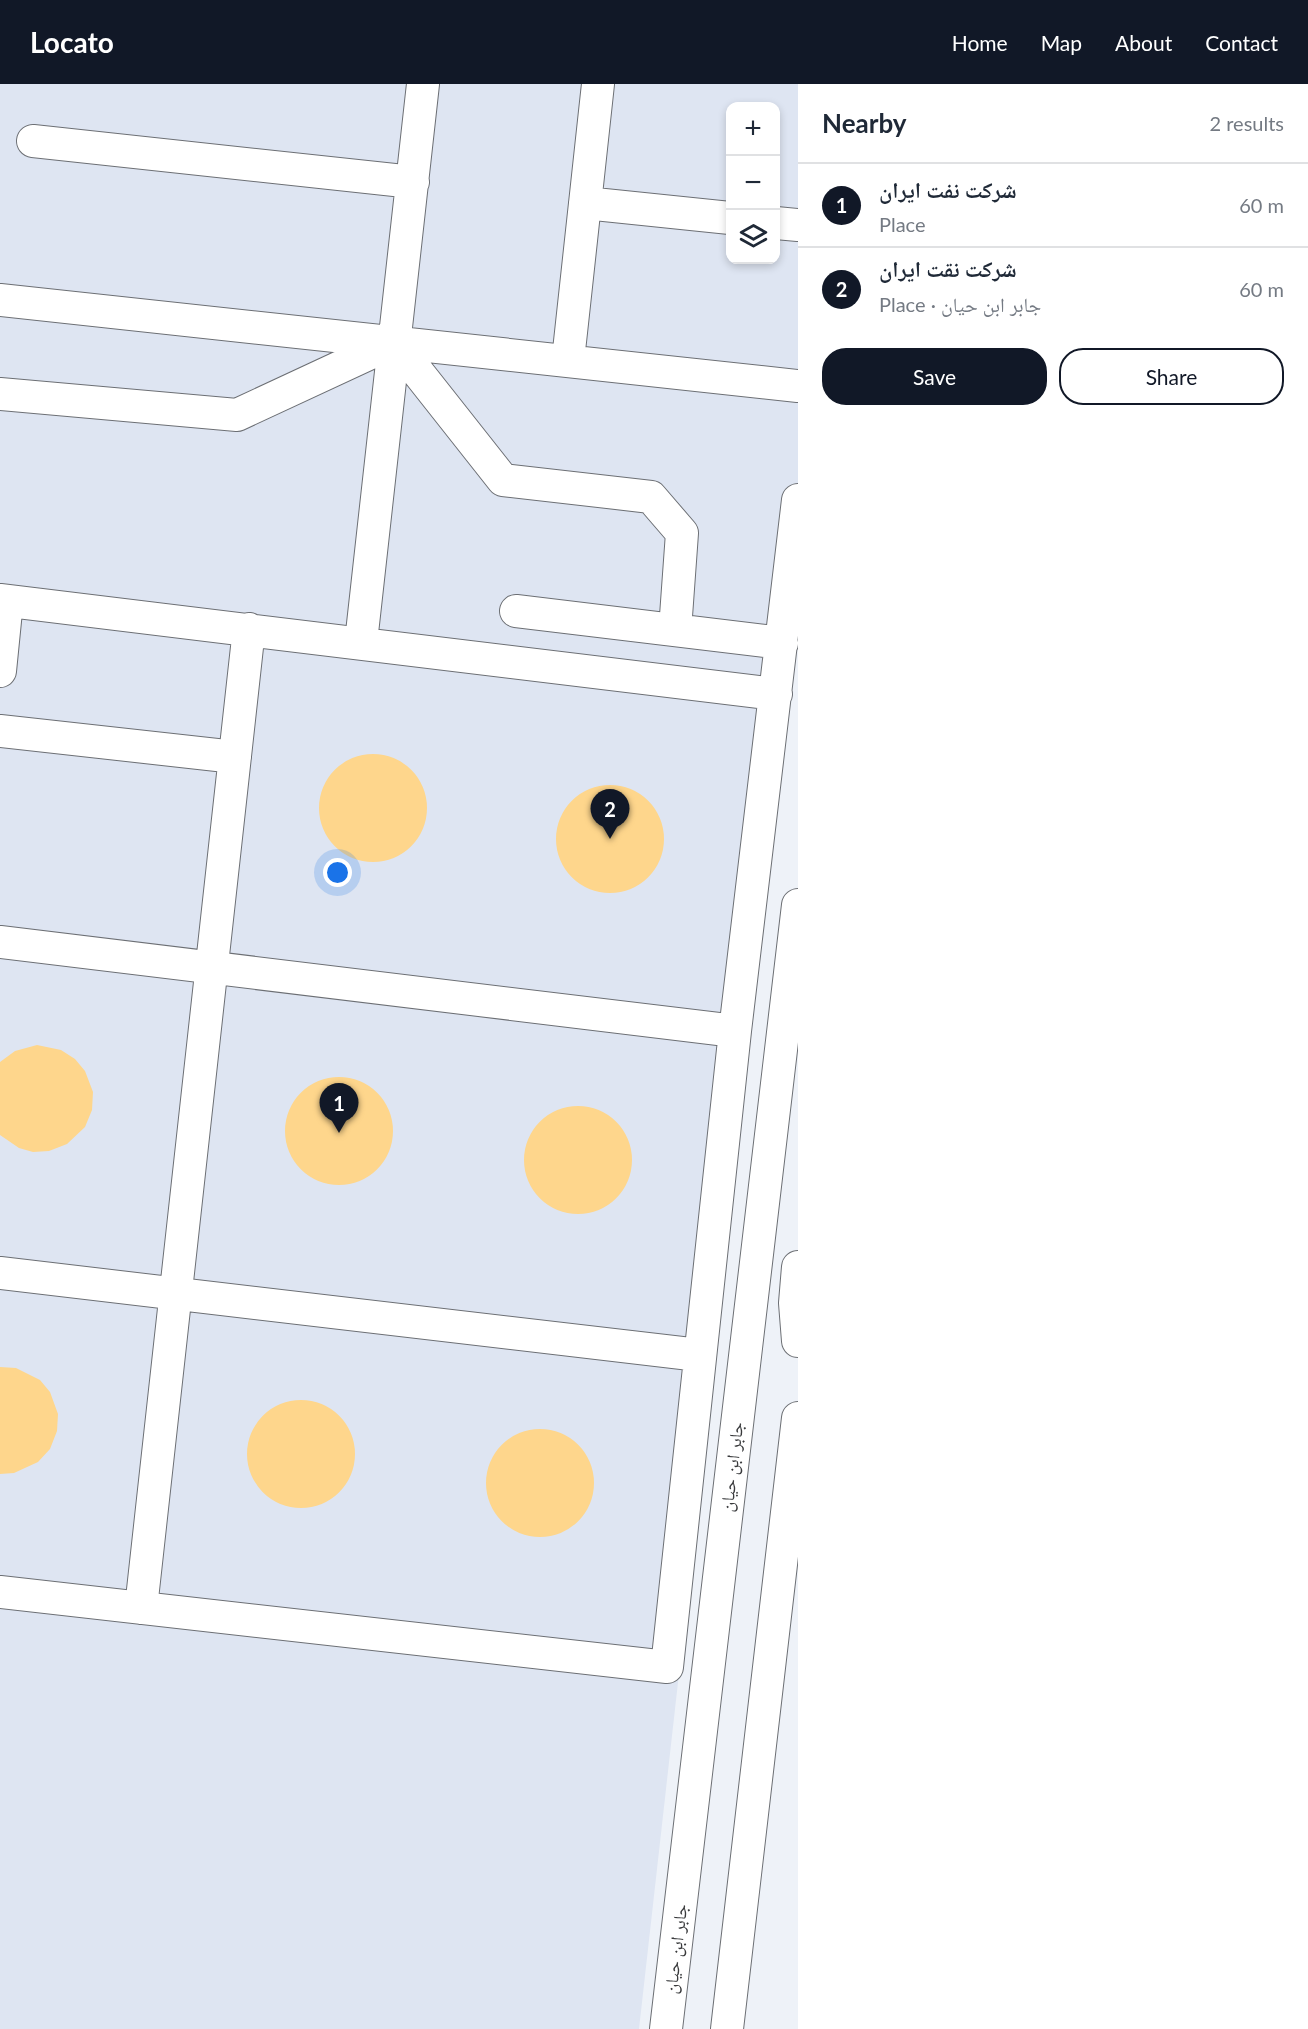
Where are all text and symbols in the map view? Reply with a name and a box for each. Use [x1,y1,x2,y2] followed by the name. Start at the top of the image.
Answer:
[30,25,114,59] text: Locato
[952,30,1008,55] text: Home
[1041,30,1082,55] text: Map
[1115,30,1172,55] text: About
[1205,30,1278,55] text: Contact
[726,102,780,264] map controls
[726,102,780,156] button: +
[822,107,907,139] text: Nearby
[1209,111,1284,135] text: 2 results
[726,156,780,210] button: −
[879,176,1017,203] text: شرکت نفت ایران
[836,193,847,217] text: 1
[1239,193,1284,217] text: 60 m
[726,210,780,264] button: layers
[879,212,926,236] text: Place
[879,255,1017,282] text: شرکت نقت ایران
[836,277,847,301] text: 2
[1239,277,1284,301] text: 60 m
[879,292,1041,316] text: Place · جابر ابن حیان
[822,348,1047,405] button: Save
[1059,348,1284,405] button: Share
[590,790,630,839] pin: 2
[323,858,352,887] your location
[320,1084,358,1133] pin: 1
[715,1421,748,1513] street label: جابر ابن حیان
[659,1903,692,1995] street label: جابر ابن حیان

